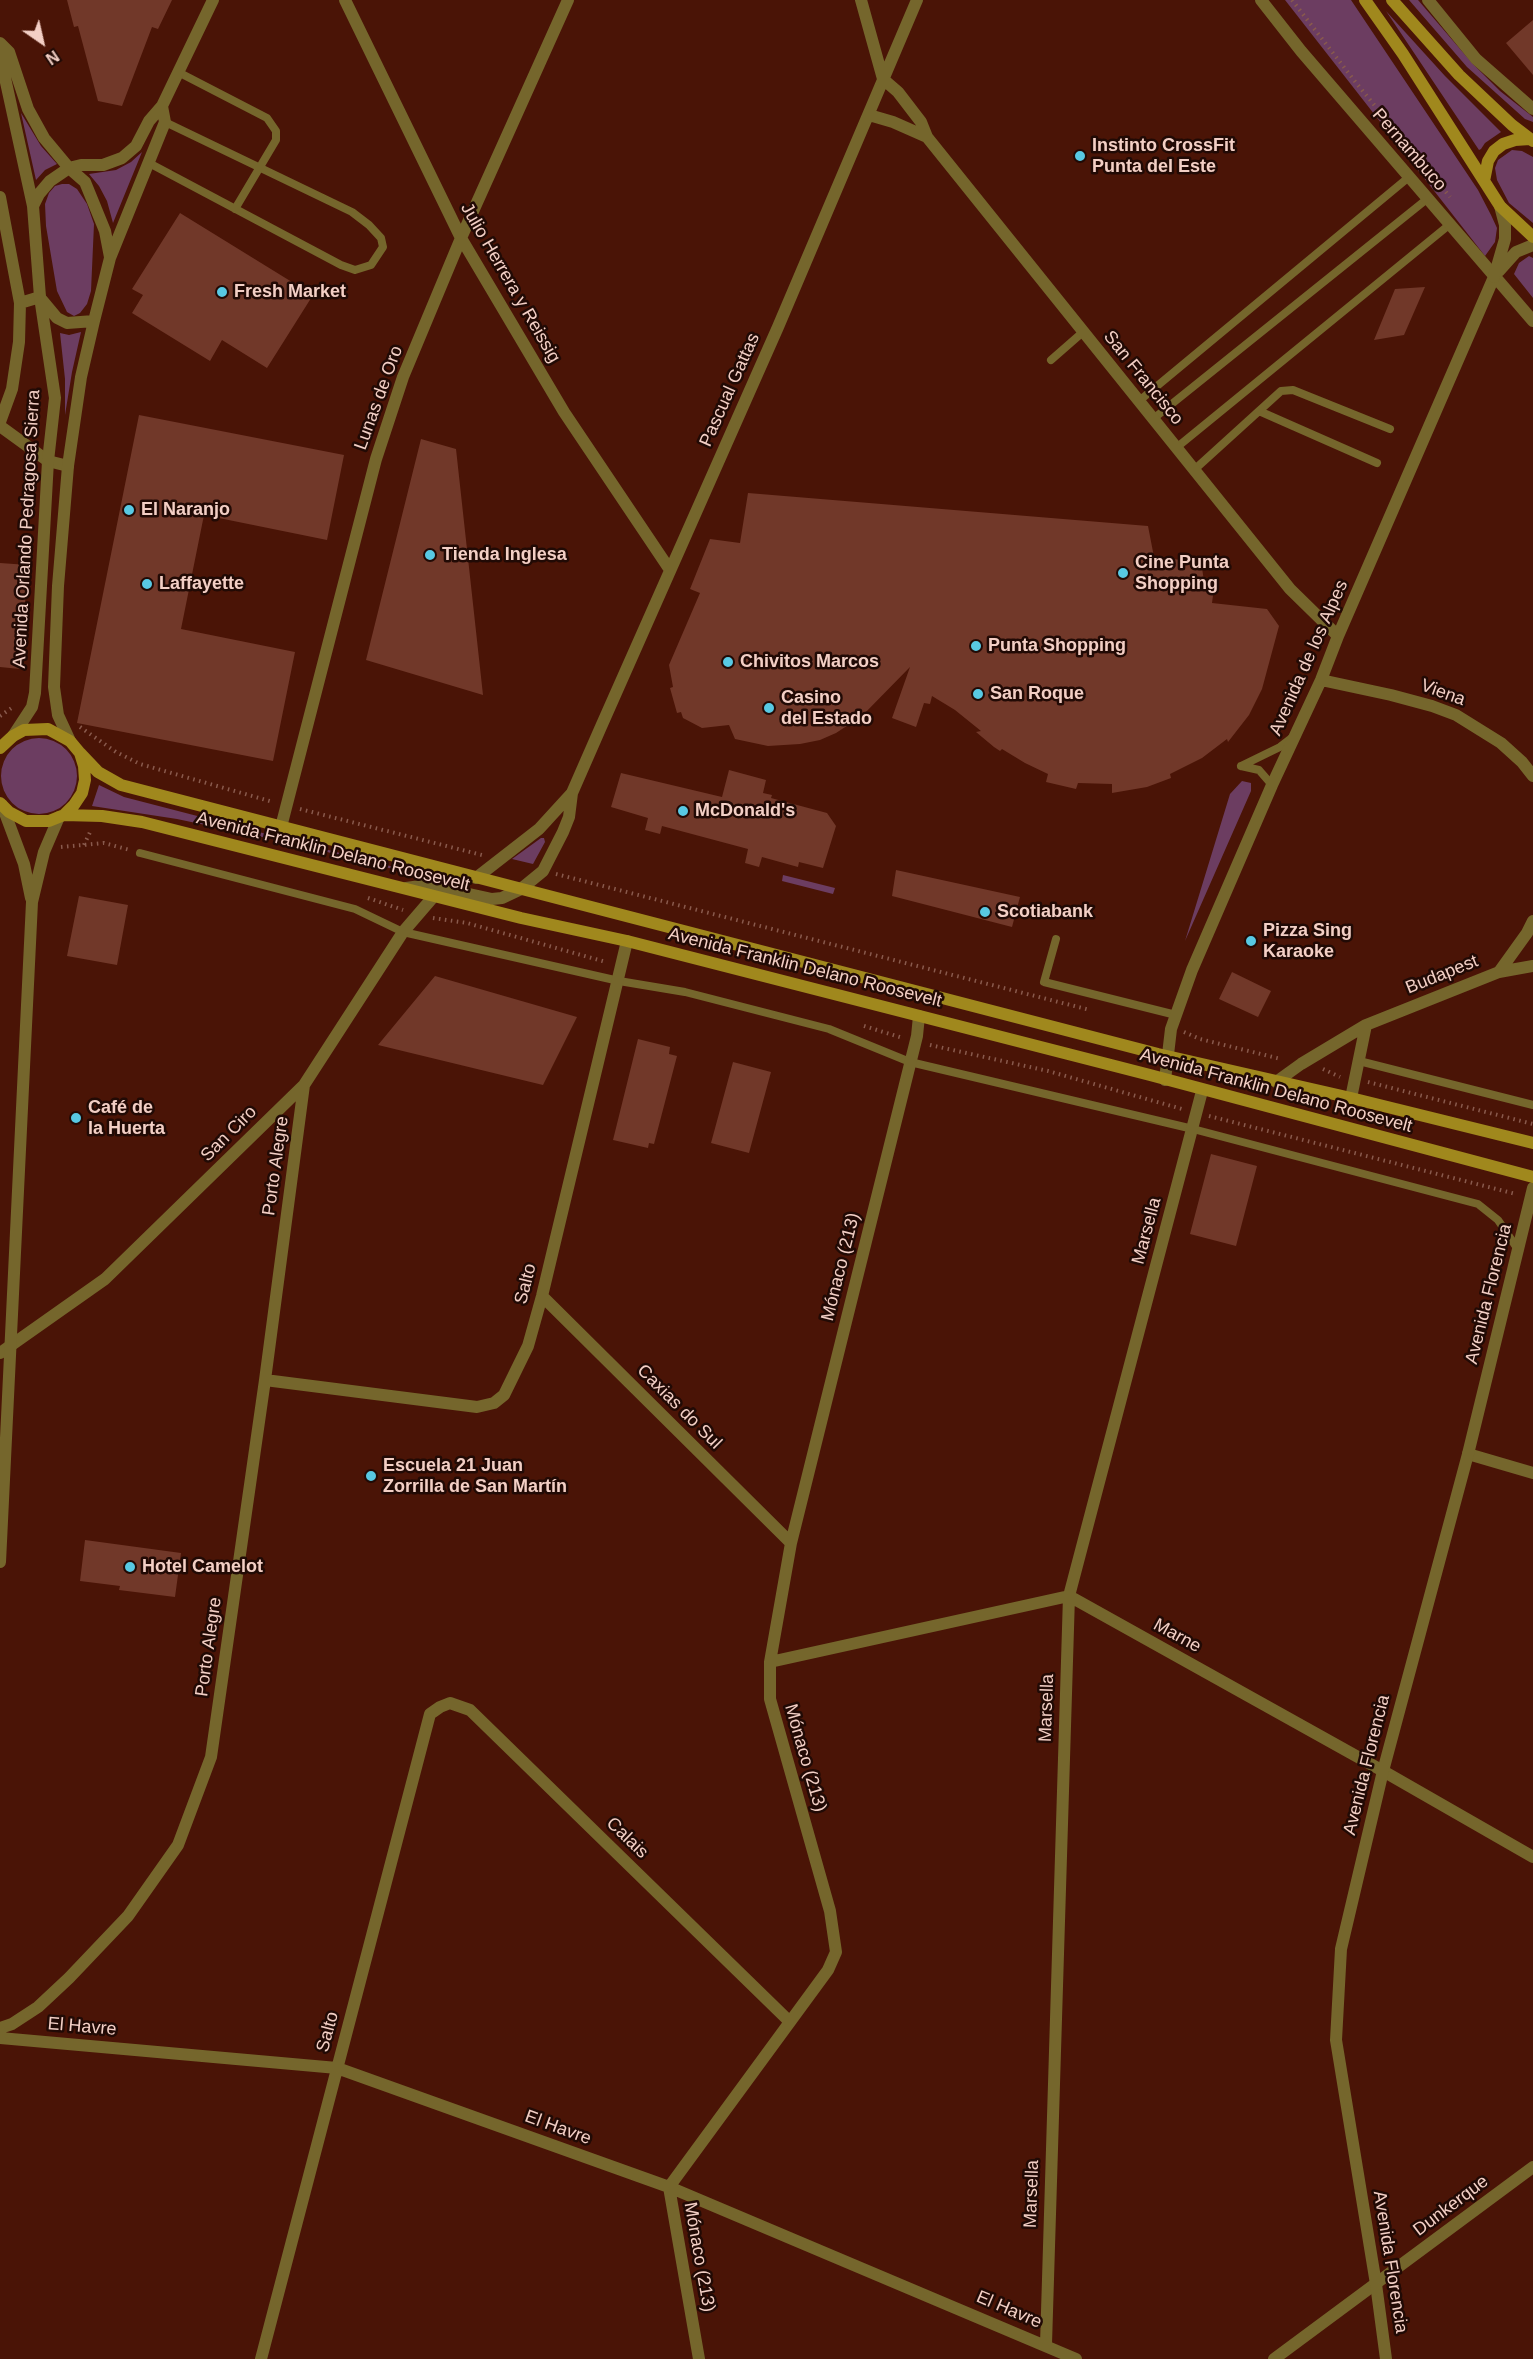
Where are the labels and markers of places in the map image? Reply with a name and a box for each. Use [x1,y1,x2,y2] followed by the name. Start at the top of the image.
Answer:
[1092,135,1235,178] place label: Instinto CrossFit Punta del Este
[1073,149,1087,163] marker: Instinto CrossFit Punta del Este
[234,281,346,303] place label: Fresh Market
[215,285,229,299] marker: Fresh Market
[141,499,230,521] place label: El Naranjo
[122,503,136,517] marker: El Naranjo
[442,544,567,566] place label: Tienda Inglesa
[423,548,437,562] marker: Tienda Inglesa
[1135,552,1229,594] place label: Cine Punta Shopping
[1116,566,1130,580] marker: Cine Punta Shopping
[159,573,244,595] place label: Laffayette
[140,577,154,591] marker: Laffayette
[988,635,1126,657] place label: Punta Shopping
[969,639,983,653] marker: Punta Shopping
[740,651,879,673] place label: Chivitos Marcos
[721,655,735,669] marker: Chivitos Marcos
[990,683,1084,705] place label: San Roque
[781,687,872,730] place label: Casino del Estado
[971,687,985,701] marker: San Roque
[762,701,776,715] marker: Casino del Estado
[695,800,795,822] place label: McDonald's
[676,804,690,818] marker: McDonald's
[997,901,1093,923] place label: Scotiabank
[978,905,992,919] marker: Scotiabank
[1263,920,1352,962] place label: Pizza Sing Karaoke
[1244,934,1258,948] marker: Pizza Sing Karaoke
[88,1097,165,1140] place label: Café de la Huerta
[69,1111,83,1125] marker: Café de la Huerta
[383,1455,567,1498] place label: Escuela 21 Juan Zorrilla de San Martín
[364,1469,378,1483] marker: Escuela 21 Juan Zorrilla de San Martín
[142,1556,263,1578] place label: Hotel Camelot
[123,1560,137,1574] marker: Hotel Camelot

